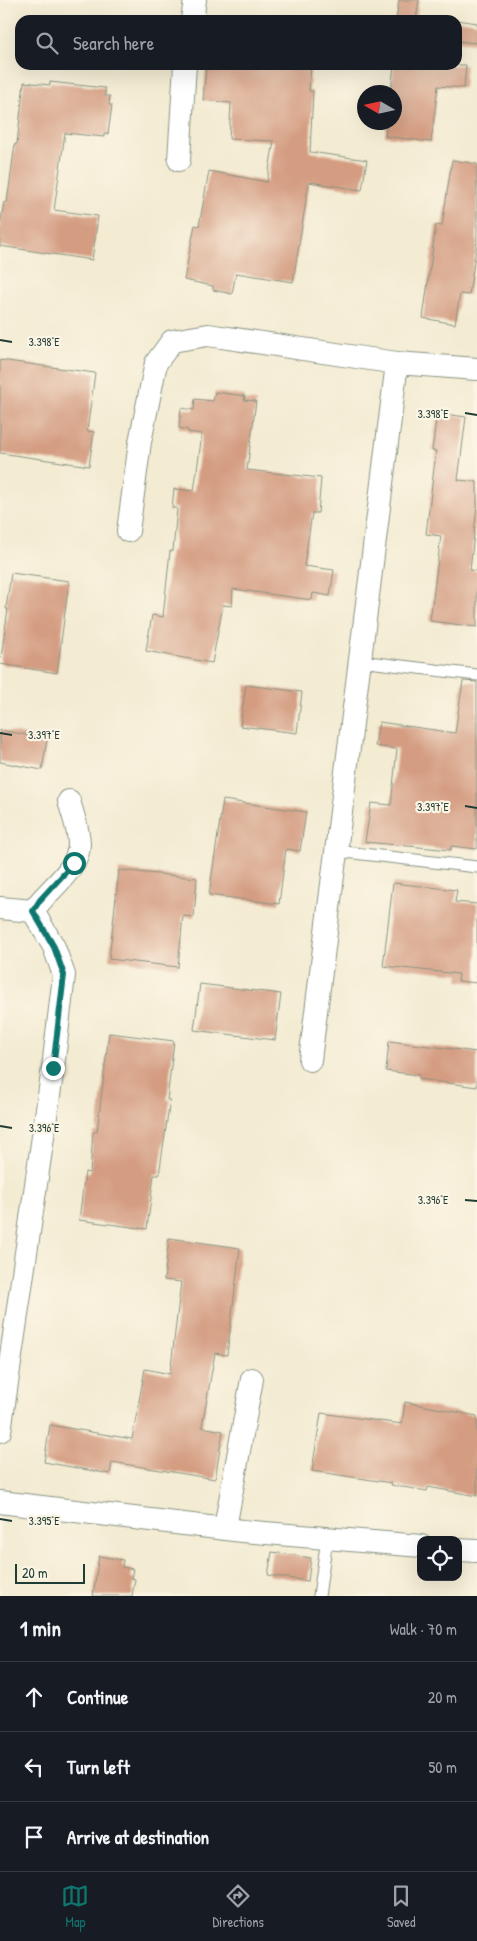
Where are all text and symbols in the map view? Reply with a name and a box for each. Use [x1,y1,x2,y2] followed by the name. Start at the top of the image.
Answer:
[15,15,462,70] search box
[33,29,61,57] icon: search
[73,30,154,56] text: Search here
[357,85,402,130] north arrow
[28,333,60,350] text: 3.398°E
[417,405,449,422] text: 3.398°E
[28,726,61,743] text: 3.397°E
[417,798,450,815] text: 3.397°E
[63,852,86,875] route start
[42,1057,65,1080] route end
[29,1119,60,1136] text: 3.396°E
[418,1191,449,1208] text: 3.396°E
[29,1512,60,1529] text: 3.395°E
[417,1536,462,1581] map controls
[417,1536,462,1581] button: locate
[15,1561,85,1584] scale bar
[22,1563,48,1582] text: 20 m
[20,1614,61,1643] text: 1 min
[390,1618,457,1640] text: Walk · 70 m
[20,1683,48,1711] icon: ahead
[67,1684,128,1710] text: Continue
[428,1686,457,1708] text: 20 m
[20,1753,48,1781] icon: left
[67,1754,130,1780] text: Turn left
[429,1756,457,1778] text: 50 m
[20,1823,48,1851] icon: arrive
[67,1824,209,1850] text: Arrive at destination
[61,1882,89,1931] tab: Map
[212,1882,264,1931] tab: Directions
[387,1882,416,1931] tab: Saved

